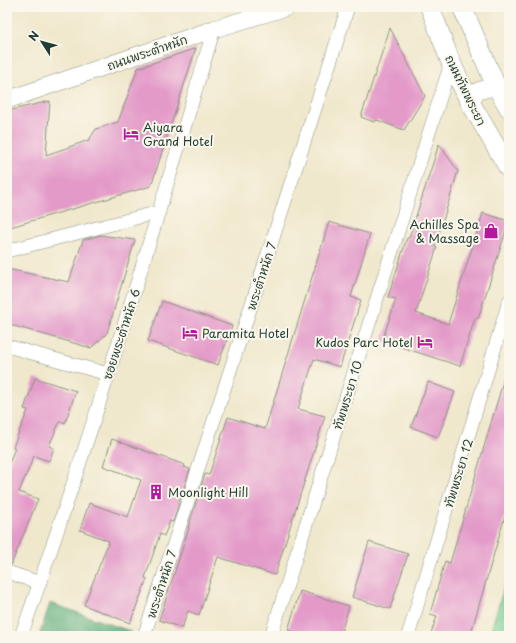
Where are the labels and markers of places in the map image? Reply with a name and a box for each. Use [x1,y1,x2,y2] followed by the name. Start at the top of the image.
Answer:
[143,118,213,150] place label: Aiyara Grand Hotel
[122,125,140,143] hotel icon: Aiyara Grand Hotel
[409,215,480,247] place label: Achilles Spa & Massage
[482,222,500,240] shop icon: Achilles Spa & Massage
[181,324,199,342] hotel icon: Paramita Hotel
[202,324,289,342] place label: Paramita Hotel
[315,333,413,351] place label: Kudos Parc Hotel
[416,333,434,351] hotel icon: Kudos Parc Hotel
[147,483,165,501] building icon: Moonlight Hill
[168,483,248,501] place label: Moonlight Hill

